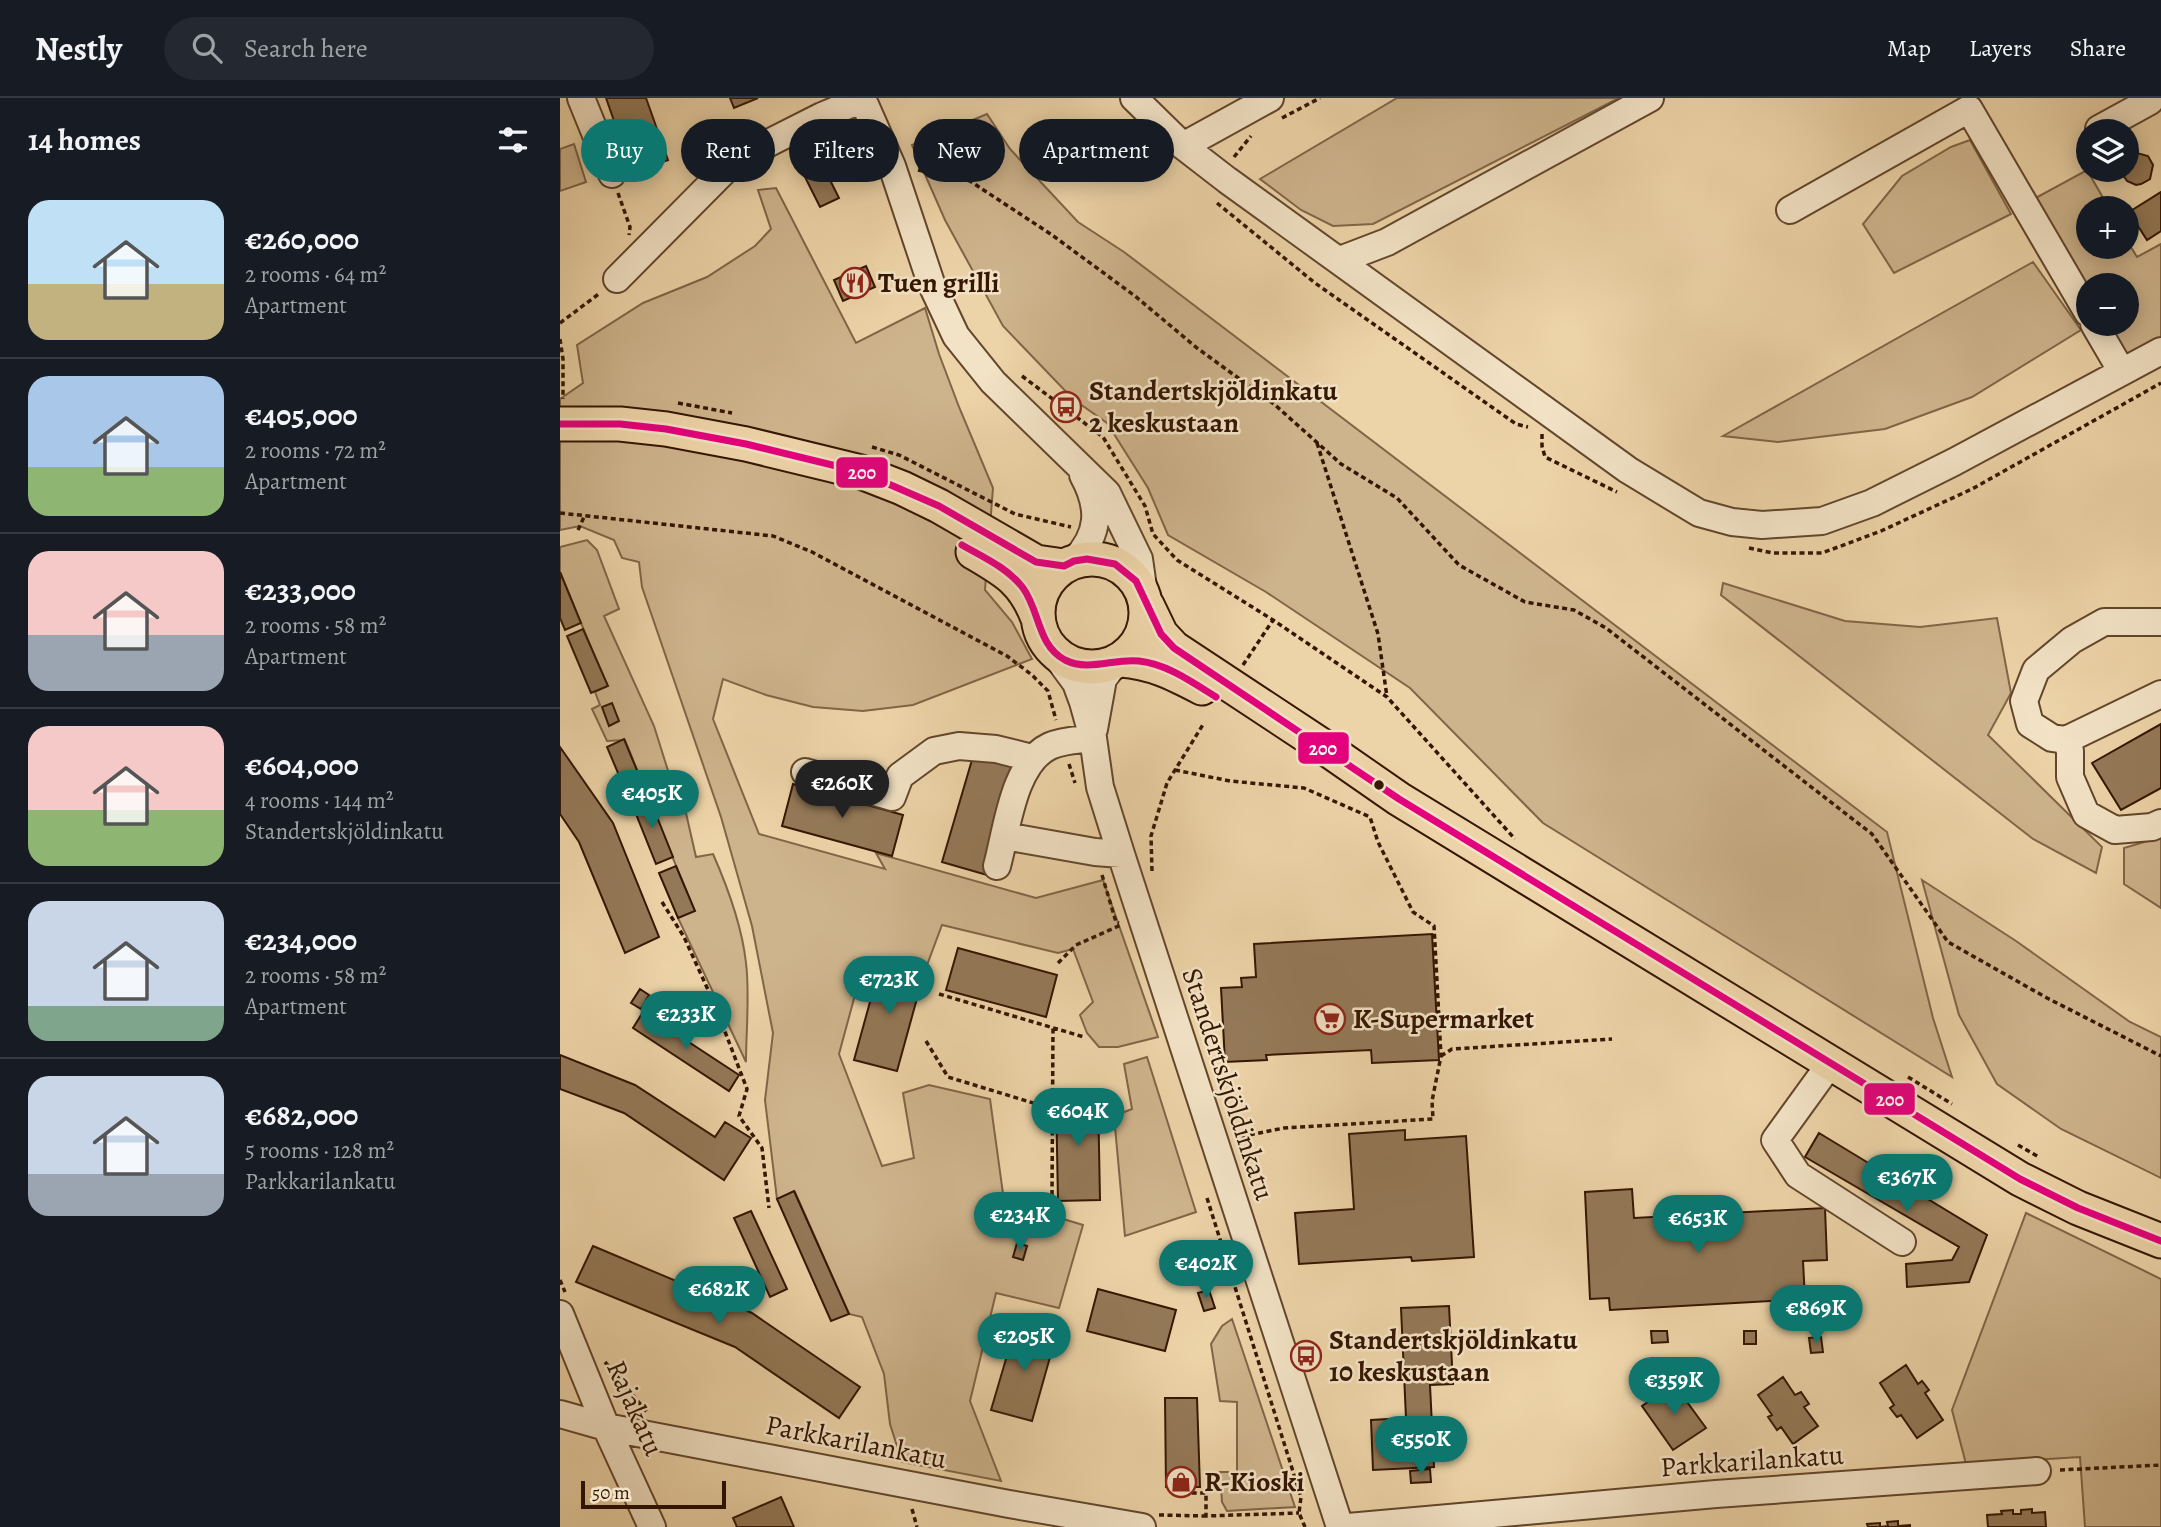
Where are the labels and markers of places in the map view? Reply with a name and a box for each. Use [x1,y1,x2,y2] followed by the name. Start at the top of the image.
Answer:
[878,264,999,302] place label: Tuen grilli
[838,266,872,300] restaurant icon: Tuen grilli
[1089,372,1338,442] place label: Standertskjöldinkatu 2 keskustaan
[1049,390,1083,424] bus stop icon: Standertskjöldinkatu 2 keskustaan
[793,760,891,820] pin: €260K
[603,770,701,830] pin: €405K
[1372,778,1386,792] unlabelled marker
[840,956,938,1016] pin: €723K
[637,992,735,1051] pin: €233K
[1353,1000,1534,1038] place label: K-Supermarket
[1313,1002,1347,1036] supermarket icon: K-Supermarket
[1029,1088,1127,1148] pin: €604K
[1858,1154,1956,1214] pin: €367K
[971,1192,1069,1252] pin: €234K
[1649,1196,1747,1255] pin: €653K
[1157,1240,1255,1300] pin: €402K
[670,1266,768,1326] pin: €682K
[1767,1286,1865,1345] pin: €869K
[975,1314,1073,1373] pin: €205K
[1329,1321,1578,1391] place label: Standertskjöldinkatu 10 keskustaan
[1289,1339,1323,1373] bus stop icon: Standertskjöldinkatu 10 keskustaan
[1625,1358,1723,1417] pin: €359K
[1372,1416,1470,1476] pin: €550K
[1204,1463,1304,1501] place label: R-Kioski
[1164,1465,1198,1499] shop icon: R-Kioski

